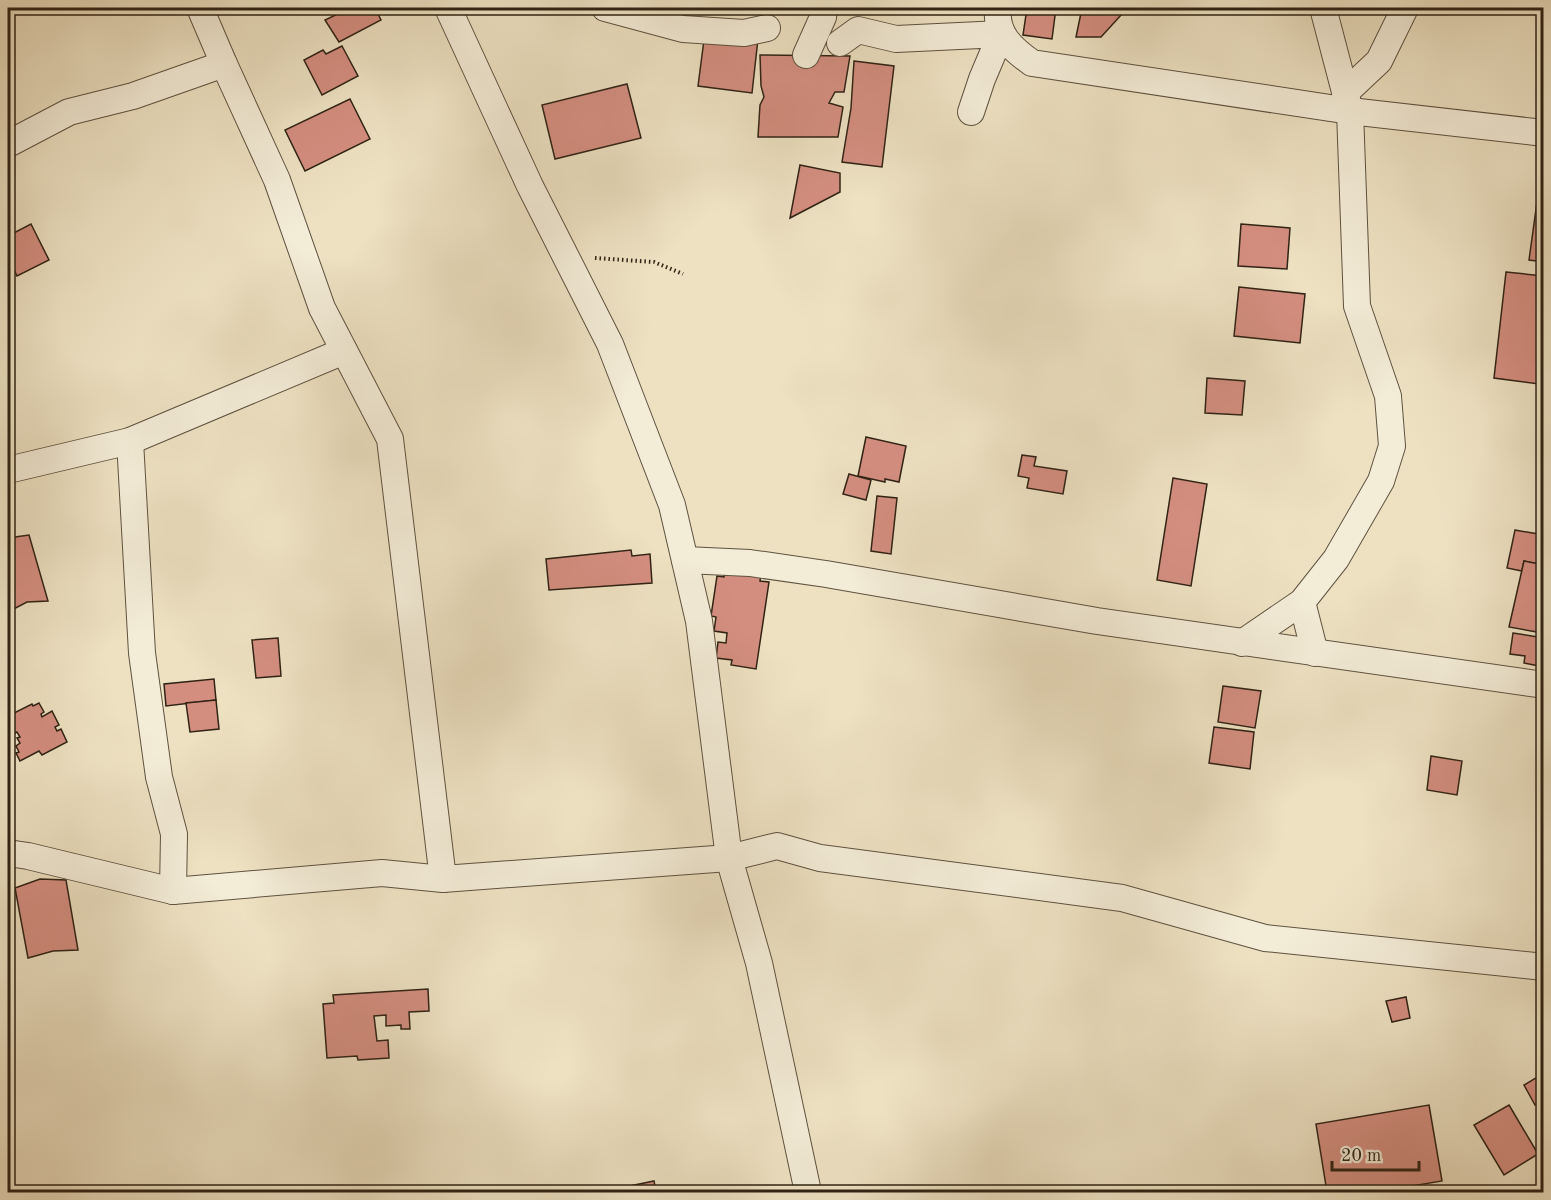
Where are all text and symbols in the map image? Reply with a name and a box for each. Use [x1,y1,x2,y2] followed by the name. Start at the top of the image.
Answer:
[1332,1134,1419,1172] scale bar
[1341,1147,1381,1165] text: 20 m

